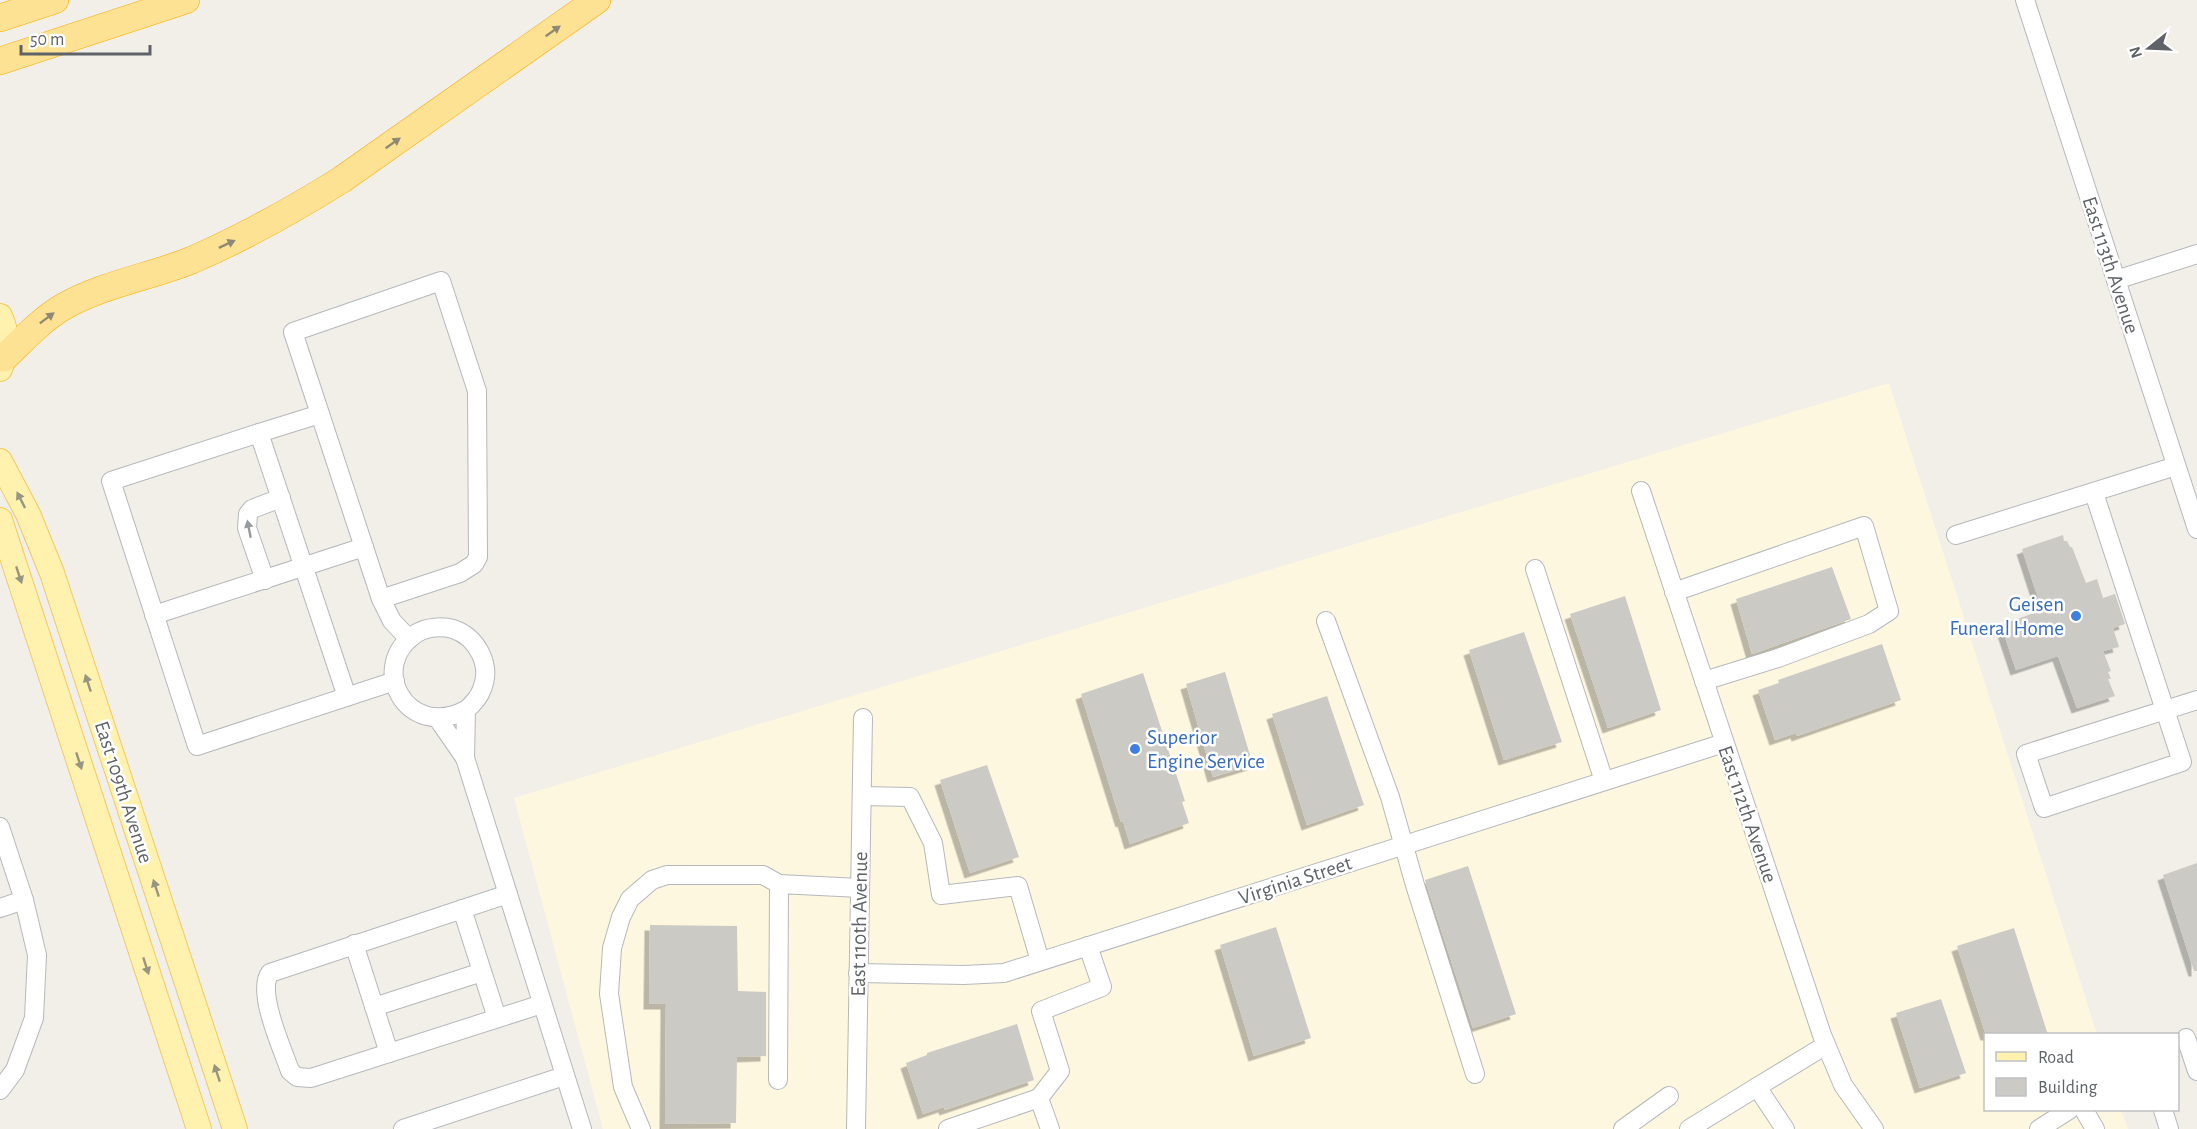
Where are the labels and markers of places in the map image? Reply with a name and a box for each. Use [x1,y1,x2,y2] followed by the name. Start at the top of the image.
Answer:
[1949,594,2064,639] place label: Geisen Funeral Home
[2069,609,2083,623] marker: Geisen Funeral Home
[1147,727,1265,772] place label: Superior Engine Service
[1128,742,1142,756] marker: Superior Engine Service

